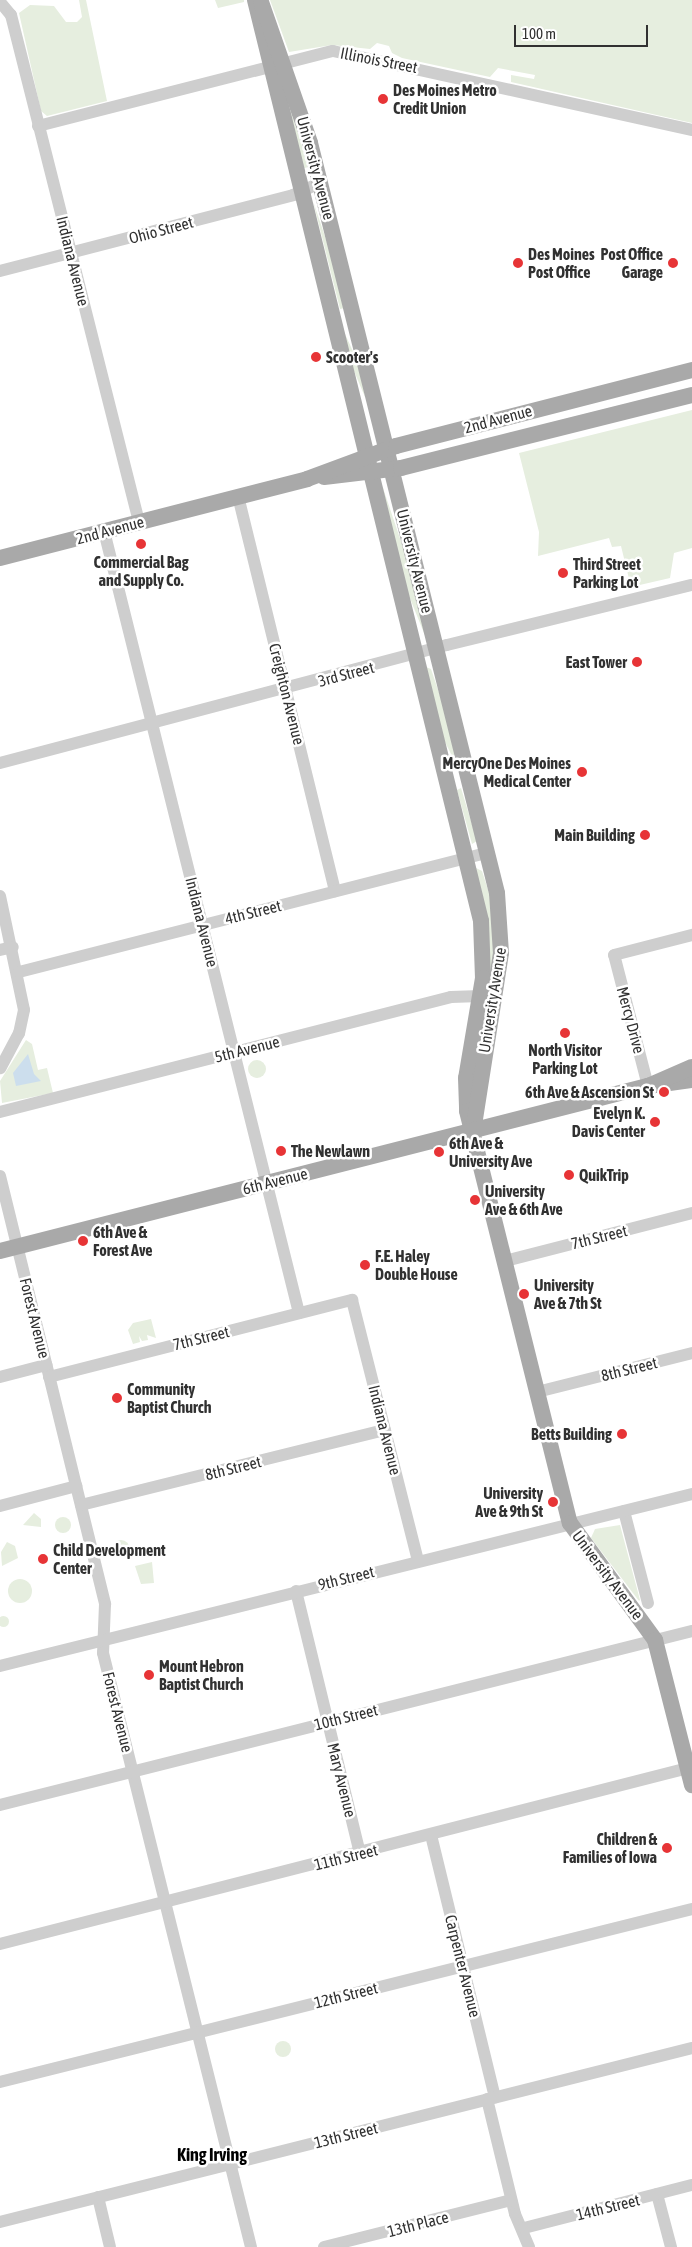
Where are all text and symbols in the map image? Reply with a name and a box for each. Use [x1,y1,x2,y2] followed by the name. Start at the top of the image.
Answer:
[517,15,651,47] scale bar
[522,25,556,42] text: 100 m
[339,43,419,77] street label: Illinois Street
[393,80,497,118] place label: Des Moines Metro Credit Union
[377,93,389,105] marker: Des Moines Metro Credit Union
[293,114,339,222] street label: University Avenue
[127,212,195,248] street label: Ohio Street
[53,214,93,308] street label: Indiana Avenue
[528,244,595,282] place label: Des Moines Post Office
[600,244,663,282] place label: Post Office Garage
[512,257,524,269] marker: Des Moines Post Office
[667,257,679,269] marker: Post Office Garage
[326,347,378,367] place label: Scooter's
[310,351,322,363] marker: Scooter's
[462,401,534,437] street label: 2nd Avenue
[393,507,437,615] street label: University Avenue
[74,512,146,548] street label: 2nd Avenue
[135,538,147,550] marker: Commercial Bag and Supply Co.
[93,552,189,590] place label: Commercial Bag and Supply Co.
[573,554,641,592] place label: Third Street Parking Lot
[557,567,569,579] marker: Third Street Parking Lot
[265,641,309,747] street label: Creighton Avenue
[565,652,627,672] place label: East Tower
[631,656,643,668] marker: East Tower
[316,657,376,691] street label: 3rd Street
[443,753,571,791] place label: MercyOne Des Moines Medical Center
[575,765,589,779] marker: MercyOne Des Moines Medical Center
[554,825,635,845] place label: Main Building
[639,829,651,841] marker: Main Building
[182,875,222,969] street label: Indiana Avenue
[223,896,283,928] street label: 4th Street
[474,946,510,1054] street label: University Avenue
[613,984,649,1056] street label: Mercy Drive
[559,1027,571,1039] marker: North Visitor Parking Lot
[212,1032,282,1066] street label: 5th Avenue
[528,1040,602,1078] place label: North Visitor Parking Lot
[525,1082,654,1102] place label: 6th Ave & Ascension St
[658,1086,670,1098] marker: 6th Ave & Ascension St
[572,1103,645,1141] place label: Evelyn K. Davis Center
[649,1116,661,1128] marker: Evelyn K. Davis Center
[449,1133,533,1171] place label: 6th Ave & University Ave
[291,1141,370,1161] place label: The Newlawn
[275,1145,287,1157] marker: The Newlawn
[433,1146,445,1158] marker: 6th Ave & University Ave
[240,1164,310,1198] street label: 6th Avenue
[579,1165,629,1185] place label: QuikTrip
[563,1169,575,1181] marker: QuikTrip
[485,1181,563,1219] place label: University Ave & 6th Ave
[469,1194,481,1206] marker: University Ave & 6th Ave
[569,1221,629,1253] street label: 7th Street
[93,1222,153,1260] place label: 6th Ave & Forest Ave
[77,1235,89,1247] marker: 6th Ave & Forest Ave
[375,1246,458,1284] place label: F.E. Haley Double House
[359,1259,371,1271] marker: F.E. Haley Double House
[534,1275,602,1313] place label: University Ave & 7th St
[16,1276,54,1360] street label: Forest Avenue
[518,1288,530,1300] marker: University Ave & 7th St
[171,1322,231,1354] street label: 7th Street
[599,1353,659,1385] street label: 8th Street
[127,1379,211,1417] place label: Community Baptist Church
[365,1383,405,1477] street label: Indiana Avenue
[111,1392,123,1404] marker: Community Baptist Church
[531,1424,612,1444] place label: Betts Building
[616,1428,628,1440] marker: Betts Building
[203,1452,263,1484] street label: 8th Street
[475,1483,543,1521] place label: University Ave & 9th St
[547,1496,559,1508] marker: University Ave & 9th St
[568,1527,648,1623] street label: University Avenue
[53,1540,166,1578] place label: Child Development Center
[37,1553,49,1565] marker: Child Development Center
[316,1562,376,1594] street label: 9th Street
[159,1656,244,1694] place label: Mount Hebron Baptist Church
[143,1669,155,1681] marker: Mount Hebron Baptist Church
[99,1670,137,1754] street label: Forest Avenue
[312,1700,380,1734] street label: 10th Street
[323,1741,361,1819] street label: Mary Avenue
[563,1829,657,1867] place label: Children & Families of Iowa
[312,1840,380,1874] street label: 11th Street
[661,1842,673,1854] marker: Children & Families of Iowa
[441,1913,485,2019] street label: Carpenter Avenue
[312,1978,380,2012] street label: 12th Street
[312,2118,380,2152] street label: 13th Street
[177,2144,247,2166] district label: King Irving
[574,2190,642,2224] street label: 14th Street
[385,2207,451,2241] street label: 13th Place

